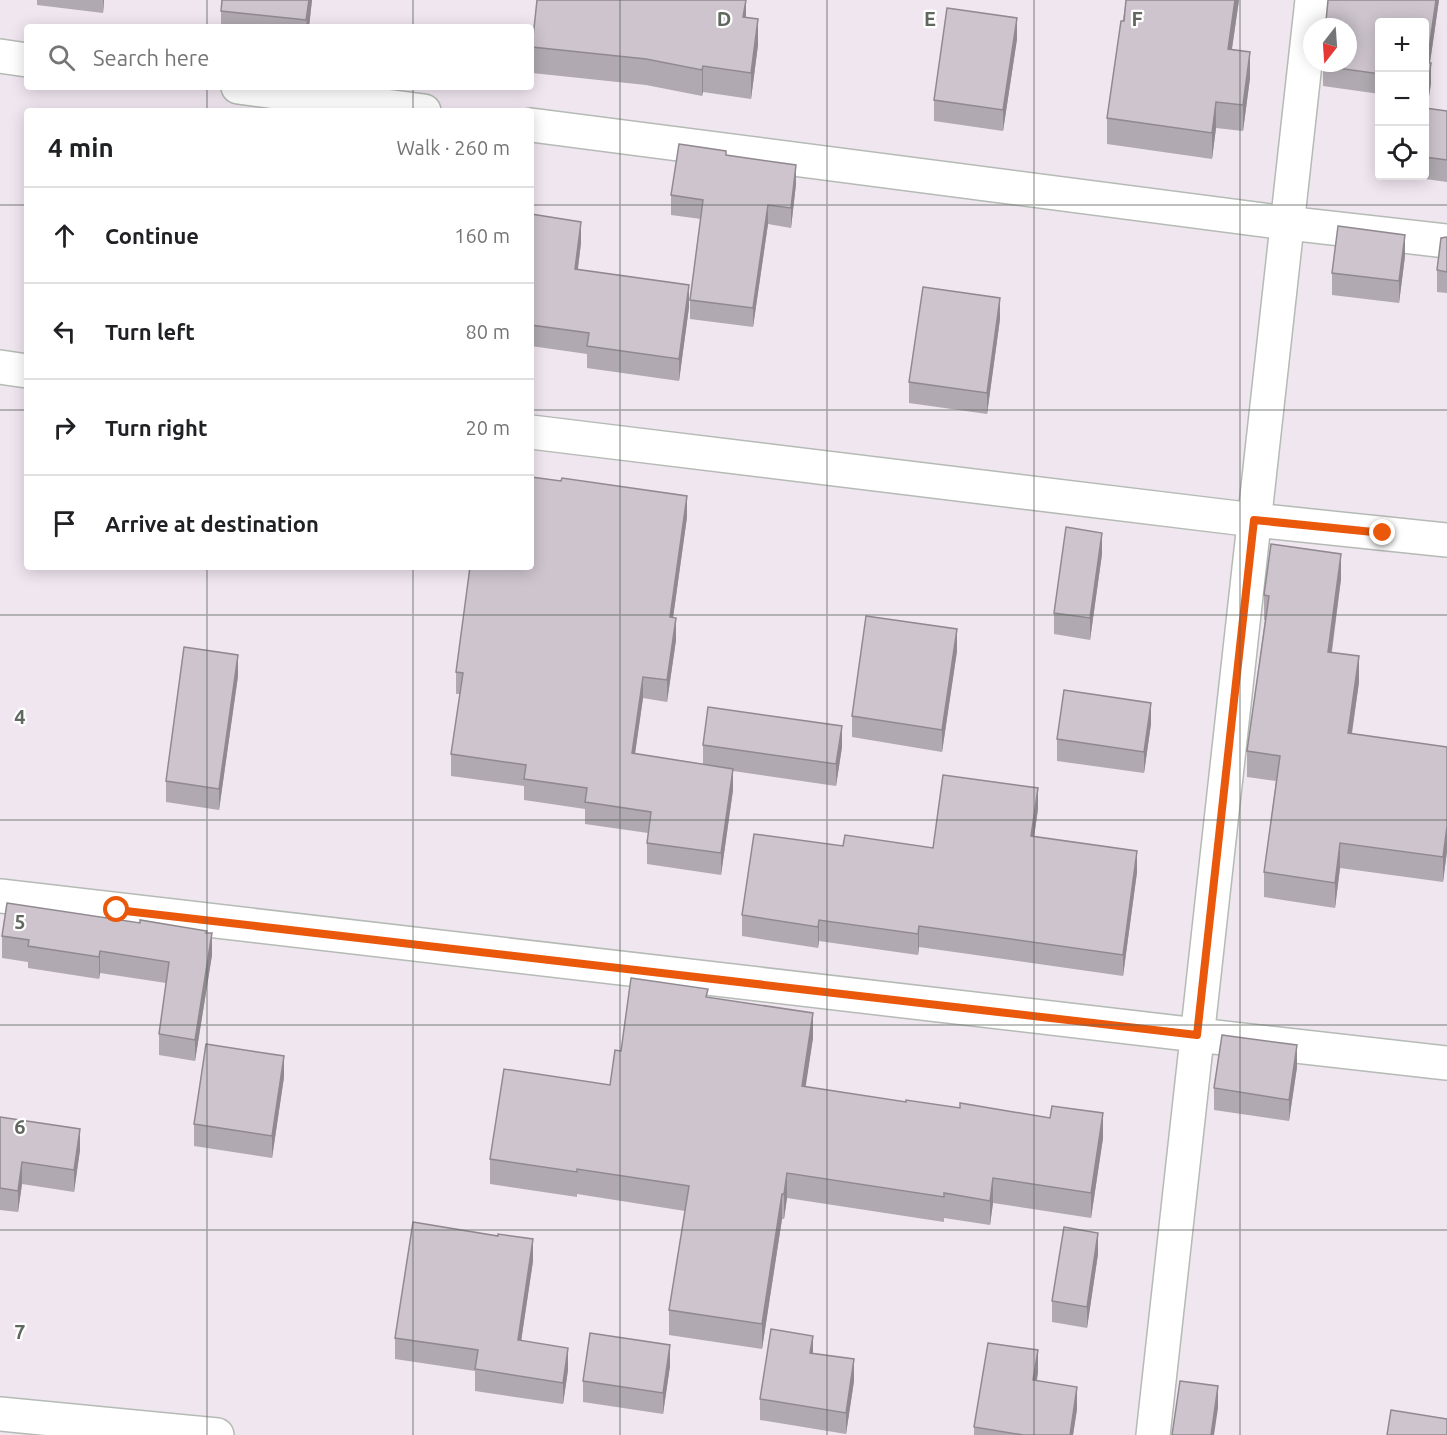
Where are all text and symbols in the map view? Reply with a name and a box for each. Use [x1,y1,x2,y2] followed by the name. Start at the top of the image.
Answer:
[717,7,731,30] text: D
[924,7,936,30] text: E
[1131,7,1143,30] text: F
[1303,18,1357,72] north arrow
[1375,18,1429,180] map controls
[1375,18,1429,72] button: +
[24,24,534,90] search box
[45,41,78,74] icon: search
[93,45,209,70] text: Search here
[1375,72,1429,126] button: −
[1375,126,1429,180] button: locate
[48,133,114,162] text: 4 min
[397,136,510,159] text: Walk · 260 m
[48,219,81,252] icon: ahead
[105,223,199,248] text: Continue
[454,224,510,247] text: 160 m
[48,315,81,348] icon: left
[105,319,195,344] text: Turn left
[466,320,510,343] text: 80 m
[48,411,81,444] icon: right
[105,415,207,440] text: Turn right
[466,416,510,439] text: 20 m
[48,507,81,540] icon: arrive
[105,511,319,536] text: Arrive at destination
[1369,519,1395,545] route end
[14,705,26,728] text: 4
[103,896,129,922] route start
[14,910,26,933] text: 5
[14,1115,26,1138] text: 6
[14,1320,26,1343] text: 7

